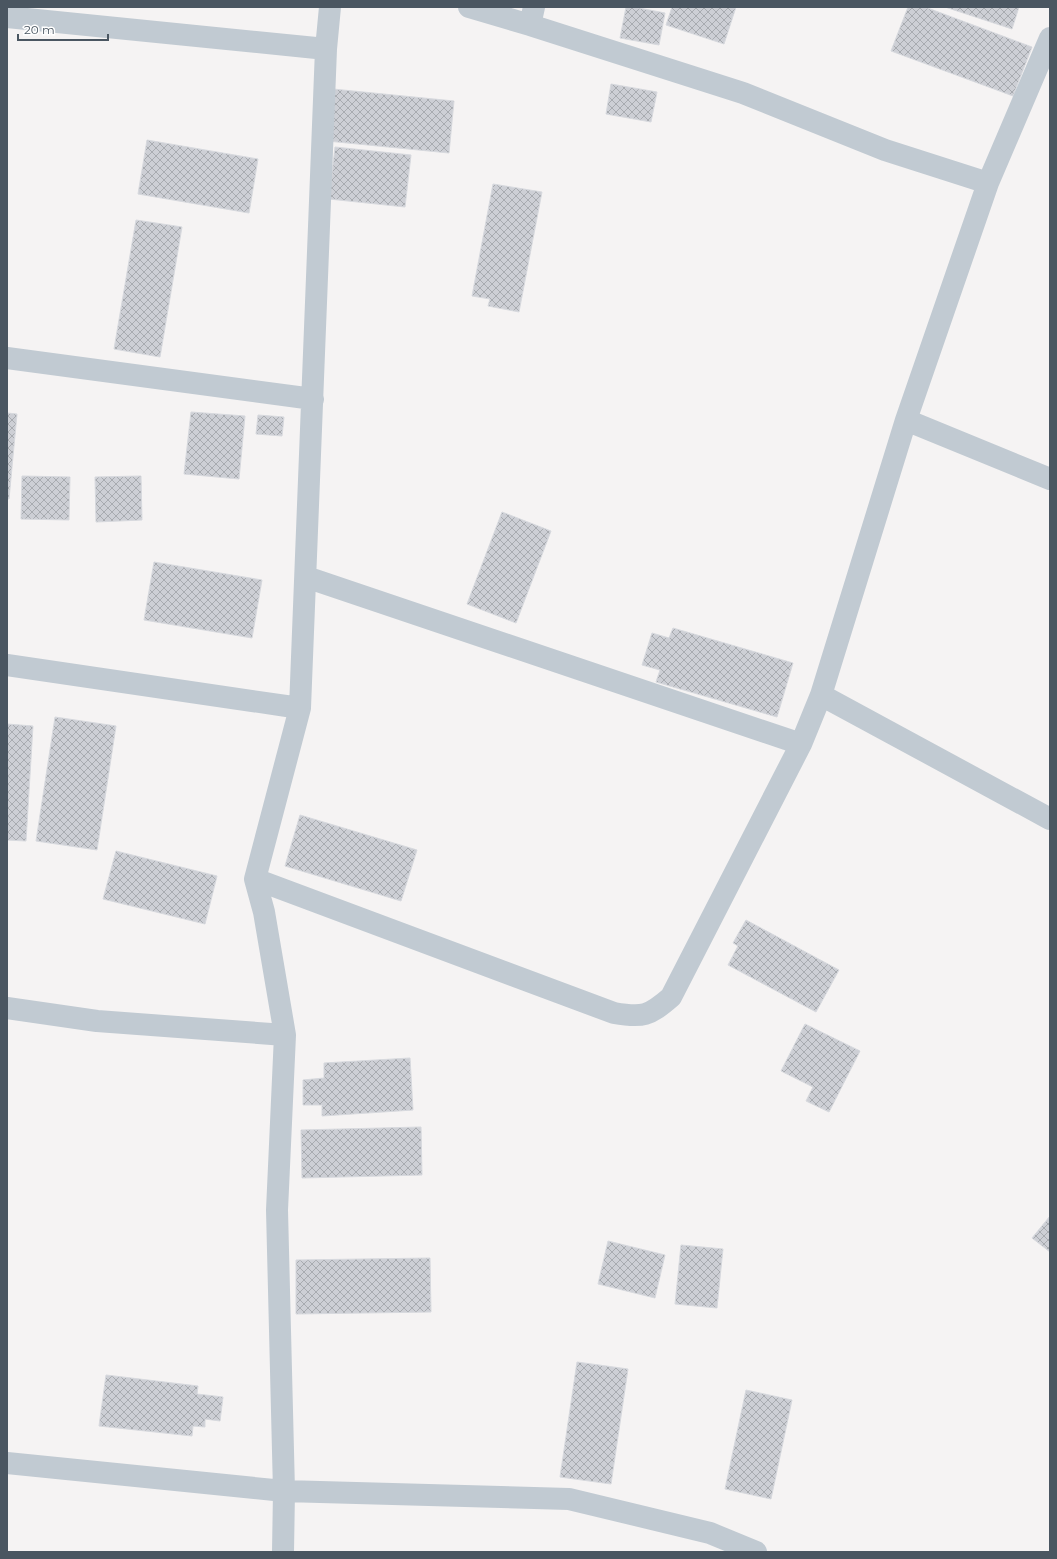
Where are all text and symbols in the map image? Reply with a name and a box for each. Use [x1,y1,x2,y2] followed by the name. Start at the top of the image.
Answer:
[18,16,108,42] scale bar
[24,22,55,37] text: 20 m

